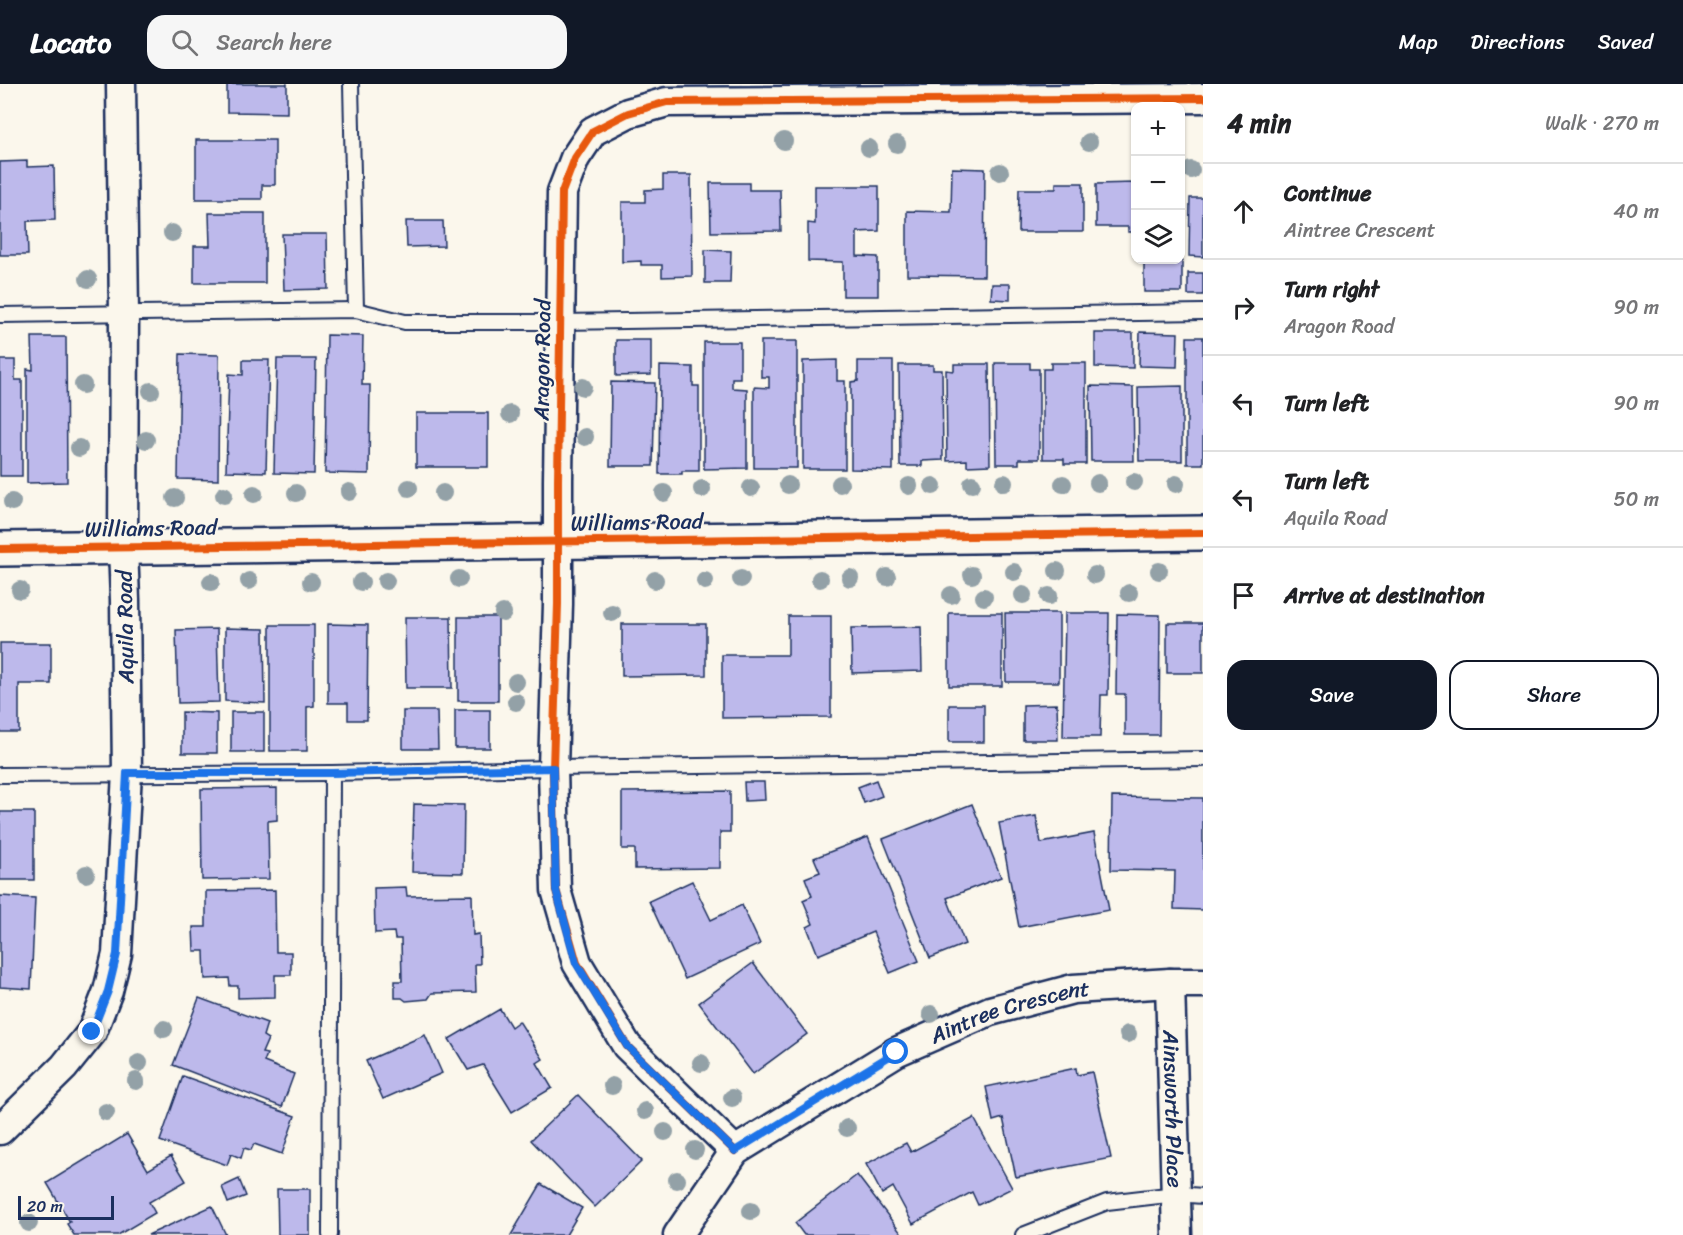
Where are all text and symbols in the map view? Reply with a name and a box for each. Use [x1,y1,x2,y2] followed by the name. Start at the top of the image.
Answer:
[147,15,567,69] search box
[30,18,111,67] text: Locato
[216,23,332,62] text: Search here
[1399,23,1437,61] text: Map
[1470,23,1565,61] text: Directions
[1598,23,1653,61] text: Saved
[168,26,201,59] icon: search
[1227,100,1291,146] text: 4 min
[1131,102,1185,264] map controls
[1131,102,1185,156] button: +
[1545,106,1659,141] text: Walk · 270 m
[1131,156,1185,210] button: −
[1284,174,1372,213] text: Continue
[1613,194,1659,229] text: 40 m
[1227,195,1260,228] icon: ahead
[1131,210,1185,264] button: layers
[1284,213,1435,248] text: Aintree Crescent
[1284,270,1379,309] text: Turn right
[1614,290,1659,325] text: 90 m
[1227,291,1260,324] icon: right
[521,298,563,422] street label: Aragon Road
[1284,309,1394,344] text: Aragon Road
[1284,384,1369,423] text: Turn left
[1614,386,1659,421] text: 90 m
[1227,387,1260,420] icon: left
[1284,462,1369,501] text: Turn left
[1614,482,1659,517] text: 50 m
[1227,483,1260,516] icon: left
[570,501,705,543] street label: Williams Road
[1284,501,1387,536] text: Aquila Road
[84,507,219,549] street label: Williams Road
[104,569,146,685] street label: Aquila Road
[1284,576,1485,615] text: Arrive at destination
[1227,579,1260,612] icon: arrive
[1227,660,1437,730] button: Save
[1449,660,1659,730] button: Share
[922,969,1091,1055] street label: Aintree Crescent
[78,1018,104,1044] route end
[1152,1029,1195,1188] street label: Ainsworth Place
[882,1038,908,1064] route start
[27,1192,63,1221] text: 20 m
[18,1193,114,1220] scale bar

